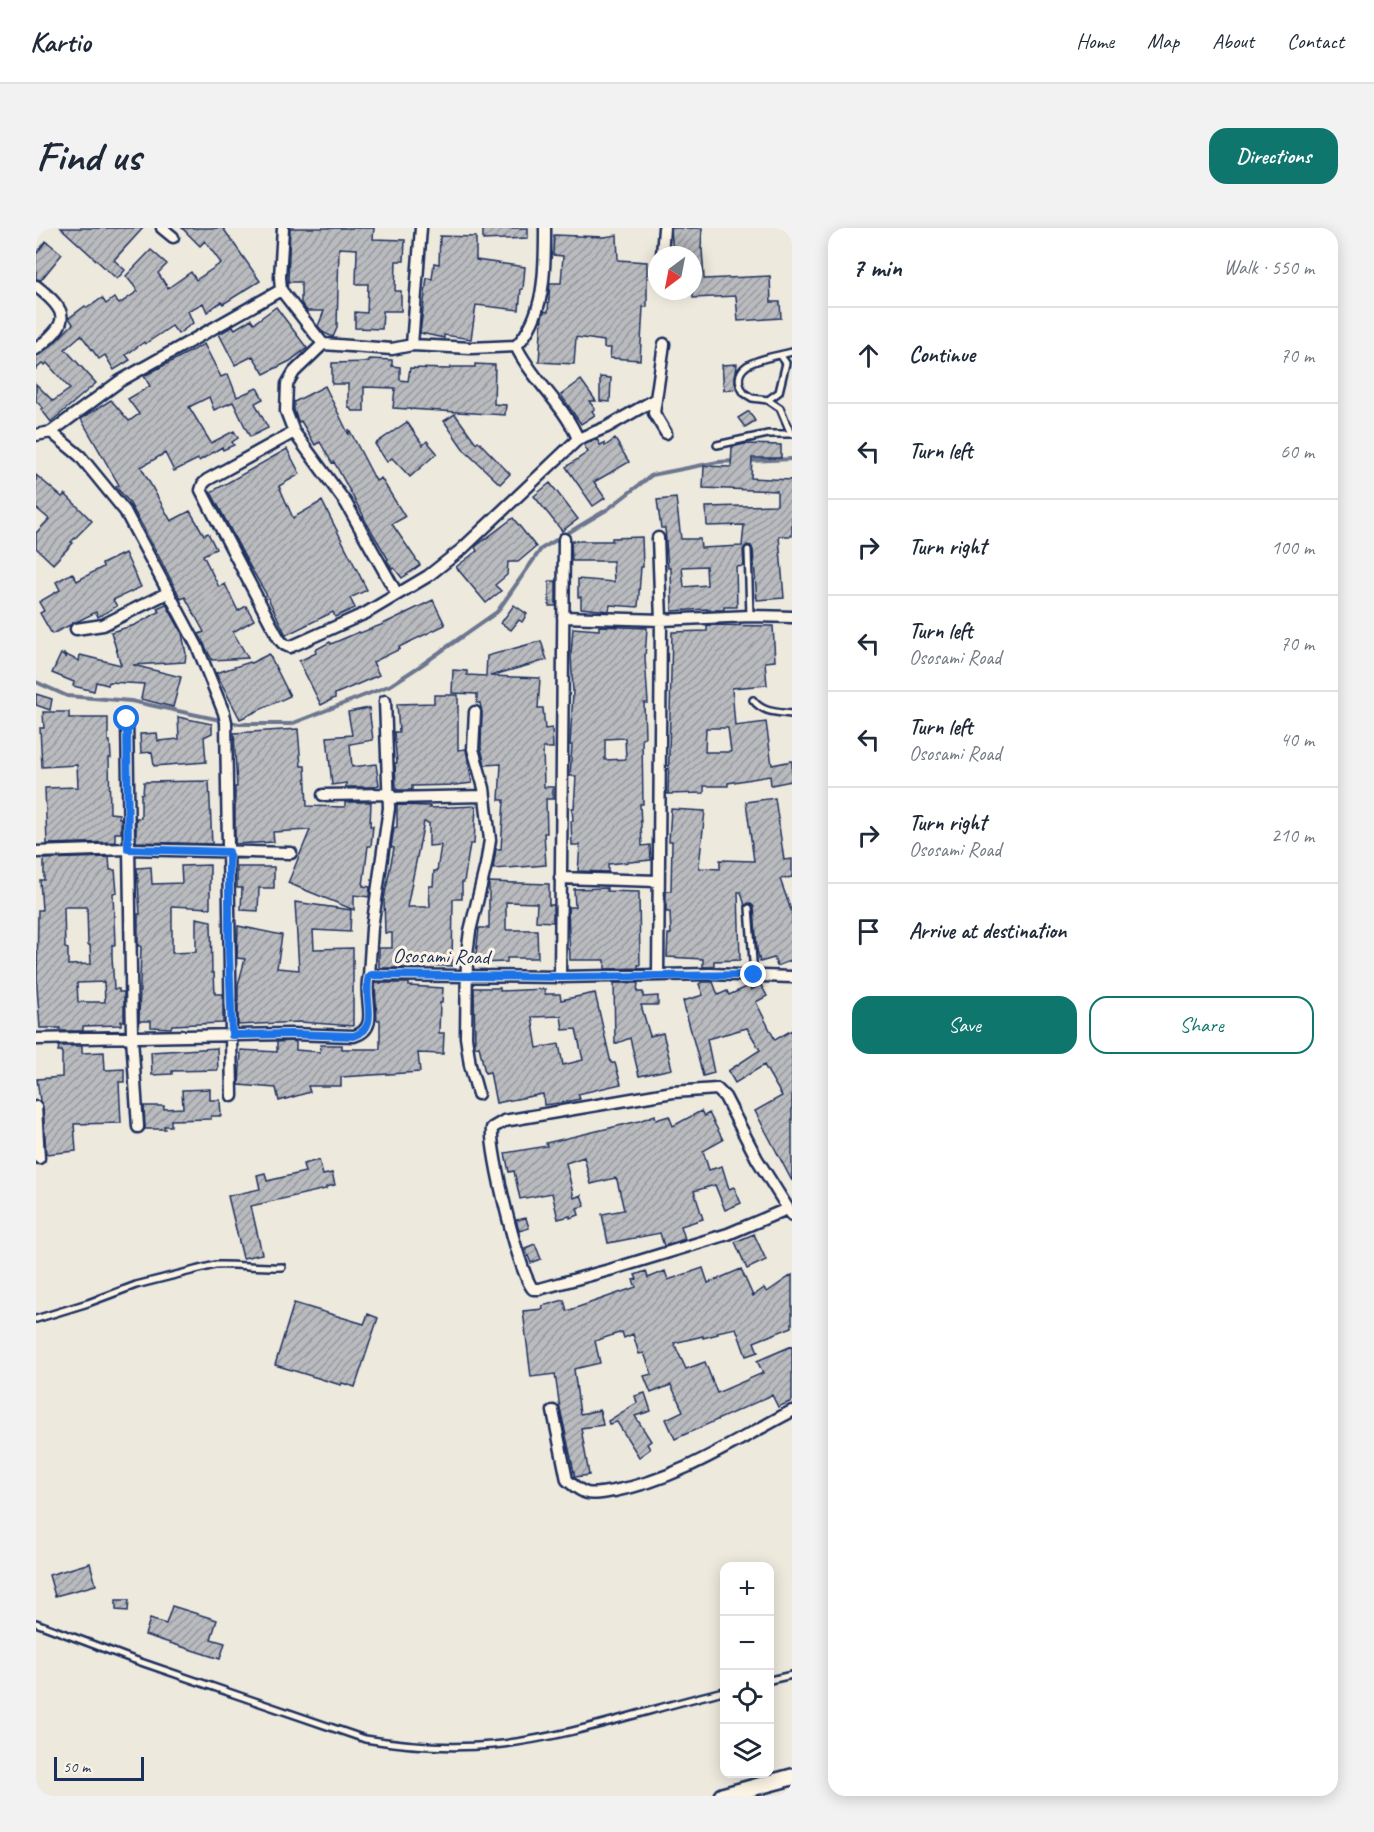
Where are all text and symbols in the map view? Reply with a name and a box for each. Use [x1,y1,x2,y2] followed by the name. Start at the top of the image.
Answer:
[30,24,91,59] text: Kartio
[1076,28,1114,54] text: Home
[1147,28,1179,54] text: Map
[1212,28,1254,54] text: About
[1287,28,1344,54] text: Contact
[1209,128,1338,184] button: Directions
[36,130,141,183] text: Find us
[648,246,702,300] north arrow
[852,251,902,284] text: 7 min
[1224,255,1314,280] text: Walk · 550 m
[852,339,885,372] icon: ahead
[909,341,975,369] text: Continue
[1280,343,1314,368] text: 70 m
[852,435,885,468] icon: left
[909,437,973,465] text: Turn left
[1280,439,1314,464] text: 60 m
[852,531,885,564] icon: right
[909,533,986,561] text: Turn right
[1271,535,1314,560] text: 100 m
[909,617,973,645] text: Turn left
[852,627,885,660] icon: left
[1280,631,1314,656] text: 70 m
[909,645,1001,670] text: Ososami Road
[113,705,139,731] route start
[909,713,973,741] text: Turn left
[852,723,885,756] icon: left
[1280,727,1314,752] text: 40 m
[909,741,1001,766] text: Ososami Road
[909,809,986,837] text: Turn right
[852,819,885,852] icon: right
[1271,823,1314,848] text: 210 m
[909,837,1001,862] text: Ososami Road
[852,915,885,948] icon: arrive
[909,917,1066,945] text: Arrive at destination
[392,942,493,970] street label: Ososami Road
[740,961,766,987] route end
[852,996,1077,1054] button: Save
[1089,996,1314,1054] button: Share
[720,1562,774,1778] map controls
[720,1562,774,1616] button: +
[720,1616,774,1670] button: −
[720,1670,774,1724] button: locate
[720,1724,774,1778] button: layers
[54,1754,144,1782] scale bar
[63,1757,90,1777] text: 50 m

